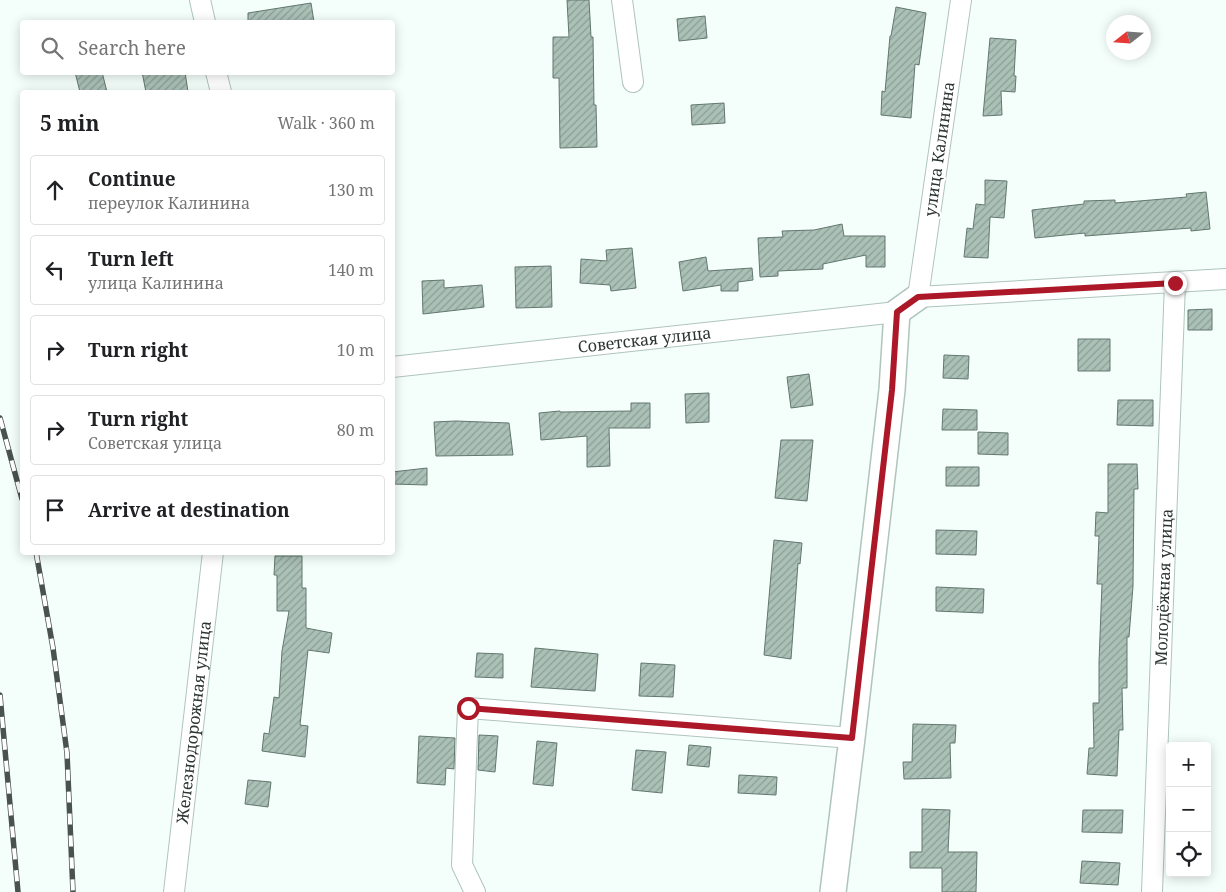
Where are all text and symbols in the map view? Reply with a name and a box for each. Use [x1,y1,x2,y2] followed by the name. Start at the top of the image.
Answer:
[1106,15,1151,60] north arrow
[20,20,395,75] search box
[38,34,66,62] icon: search
[78,35,186,61] text: Search here
[919,80,959,218] street label: улица Калинина
[40,109,99,137] text: 5 min
[278,112,375,134] text: Walk · 360 m
[88,166,176,192] text: Continue
[41,176,69,204] icon: ahead
[328,179,374,201] text: 130 m
[88,192,250,214] text: переулок Калинина
[88,246,174,272] text: Turn left
[41,256,69,284] icon: left
[328,259,374,281] text: 140 m
[88,272,224,294] text: улица Калинина
[1164,272,1187,295] route end
[577,321,712,358] street label: Советская улица
[41,336,69,364] icon: right
[88,337,188,363] text: Turn right
[337,339,374,361] text: 10 m
[88,406,188,432] text: Turn right
[41,416,69,444] icon: right
[337,419,374,441] text: 80 m
[88,432,222,454] text: Советская улица
[41,496,69,524] icon: arrive
[88,497,290,523] text: Arrive at destination
[1150,508,1177,666] street label: Молодёжная улица
[171,619,216,826] street label: Железнодорожная улица
[457,697,480,720] route start
[1166,742,1211,877] map controls
[1166,742,1211,787] button: +
[1166,787,1211,832] button: −
[1166,832,1211,877] button: locate

